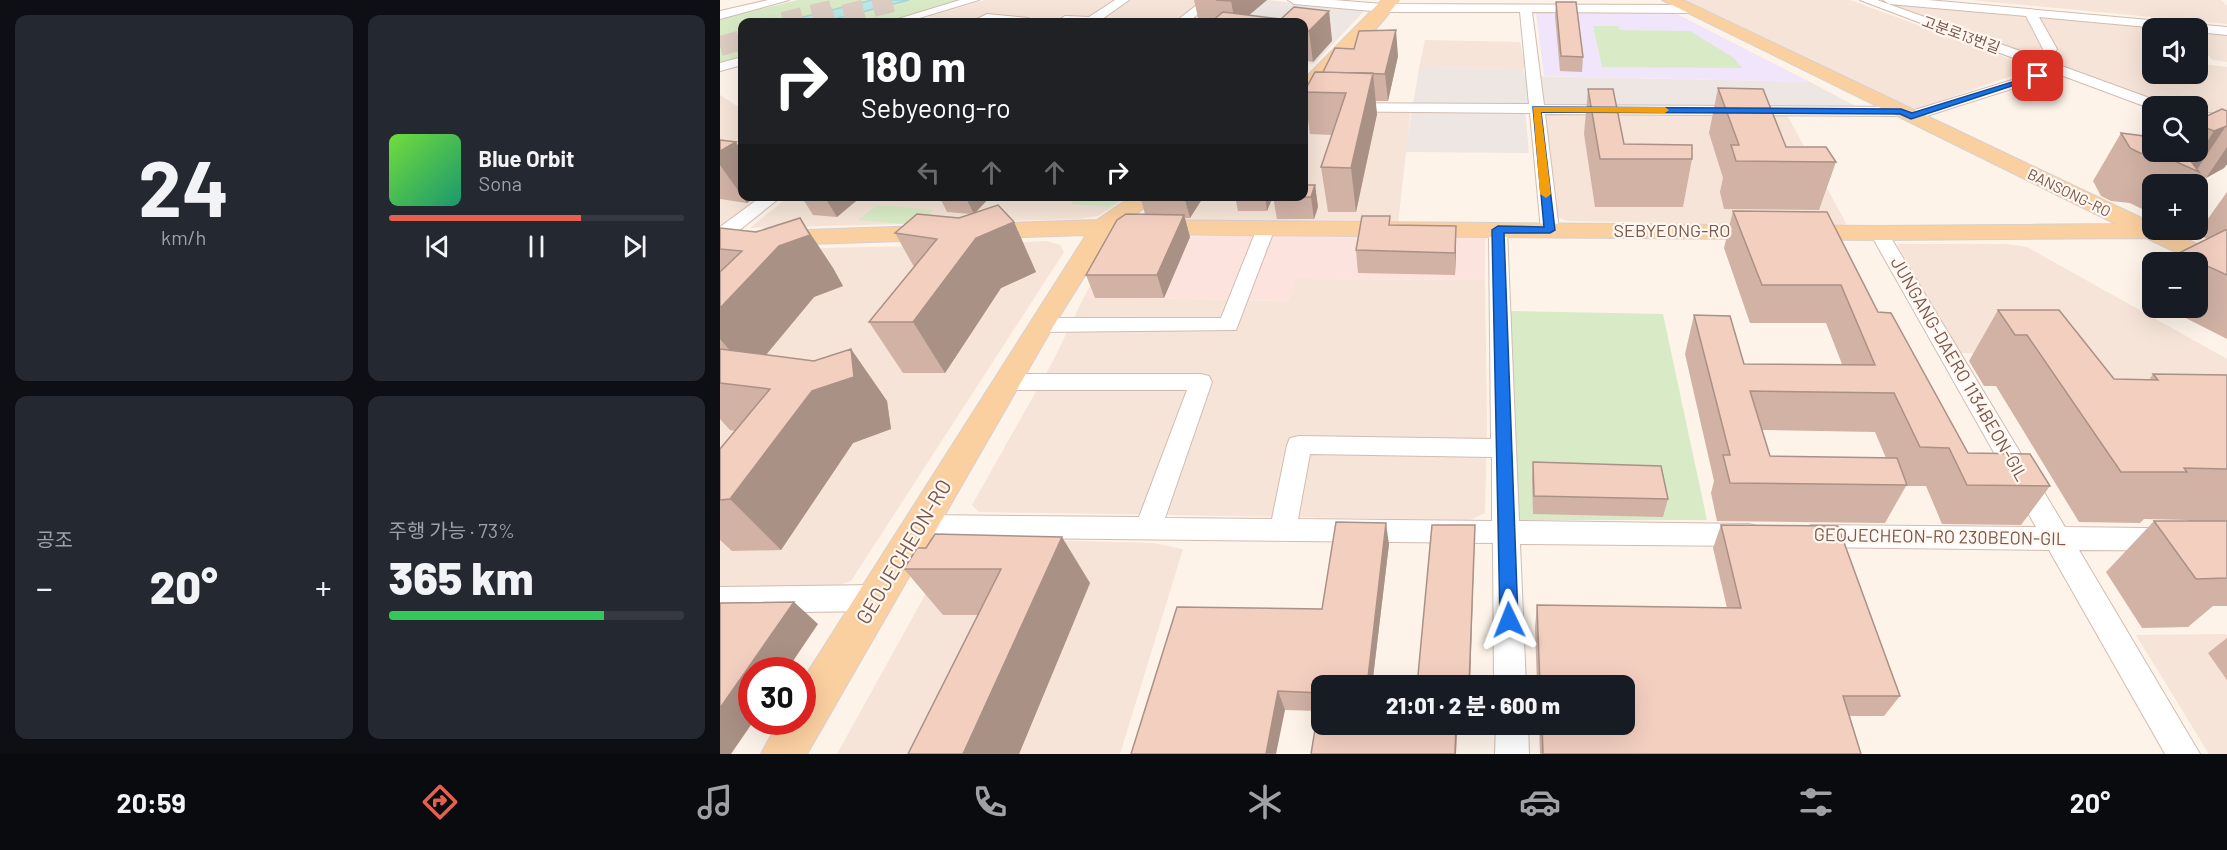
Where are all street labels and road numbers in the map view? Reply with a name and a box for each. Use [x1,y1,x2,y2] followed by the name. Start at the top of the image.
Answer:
[1920,12,2003,57] street label: 고분로13번길
[2025,164,2114,220] street label: BANSONG-RO
[1614,219,1730,241] street label: SEBYEONG-RO
[1887,253,2033,484] street label: JUNGANG-DAERO 1134BEON-GIL
[850,474,956,628] street label: GEOJECHEON-RO
[1814,523,2066,549] street label: GEOJECHEON-RO 230BEON-GIL

